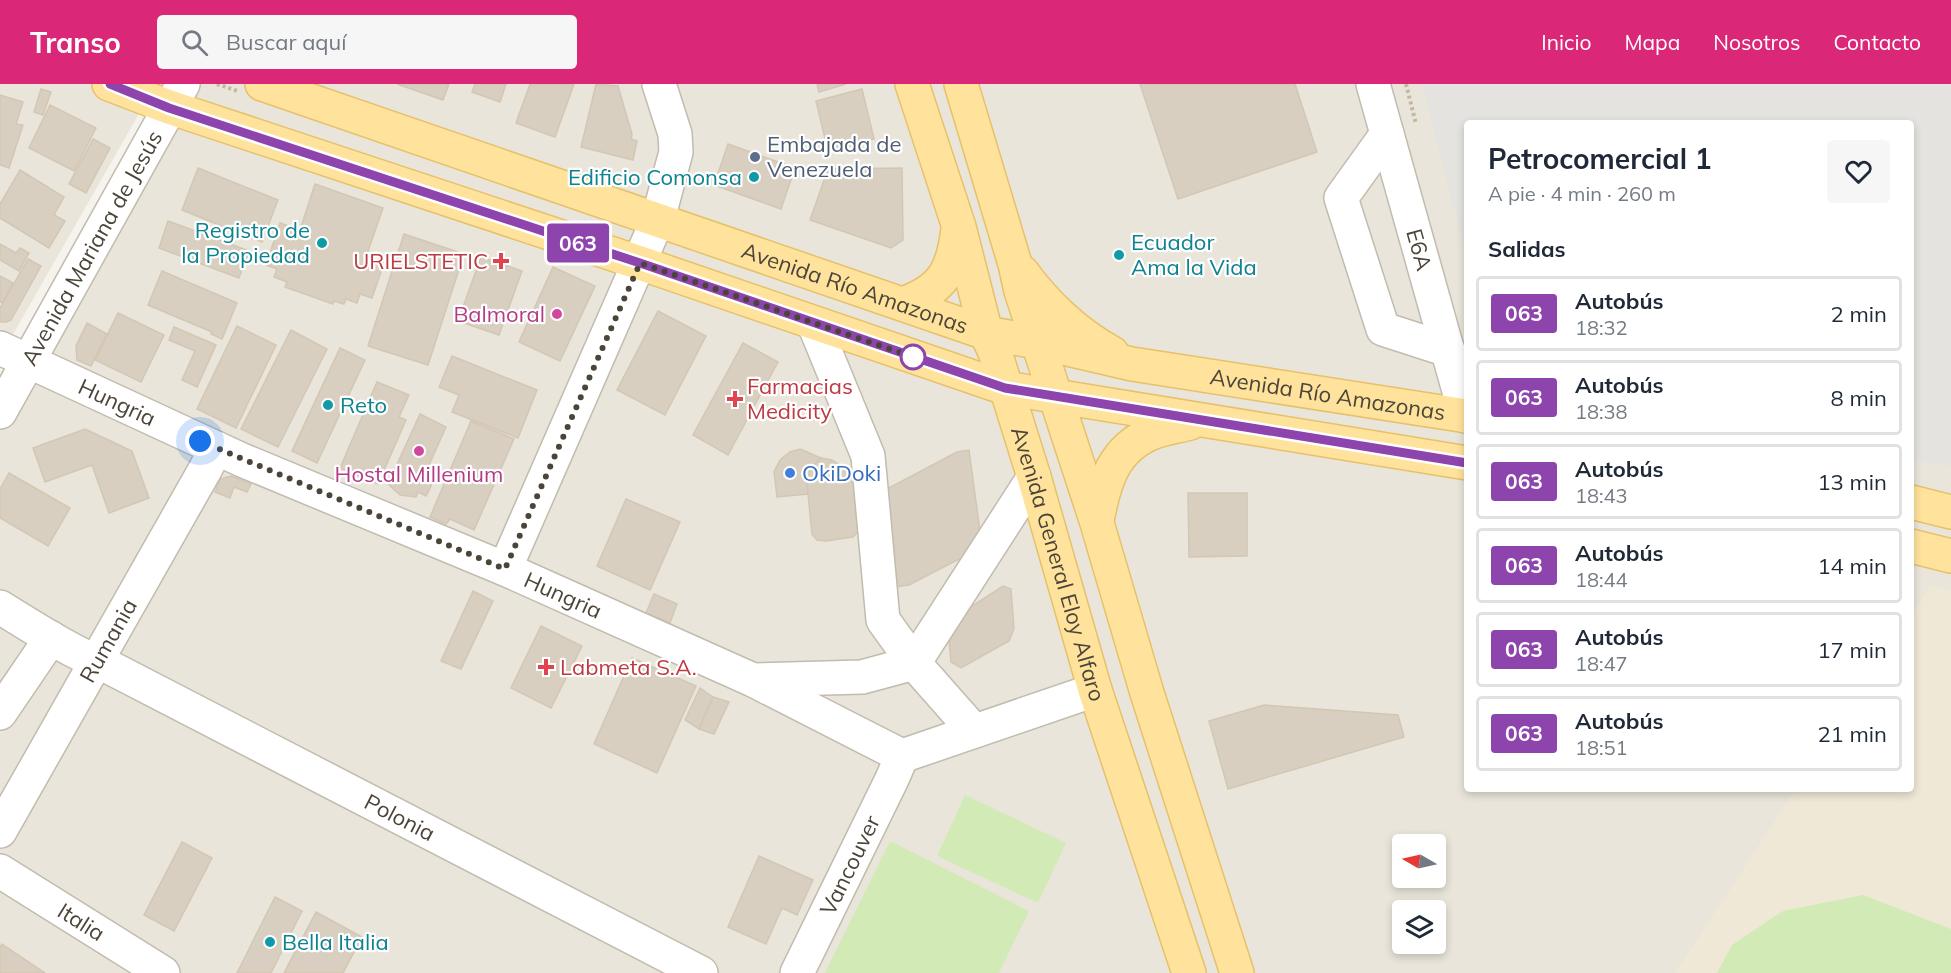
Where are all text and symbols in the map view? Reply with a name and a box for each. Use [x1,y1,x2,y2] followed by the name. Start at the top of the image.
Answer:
[157,15,577,69] search box
[30,25,121,60] text: Transo
[178,26,211,59] icon: search
[226,28,347,56] text: Buscar aquí
[1541,29,1591,55] text: Inicio
[1624,29,1680,55] text: Mapa
[1713,29,1800,55] text: Nosotros
[1833,29,1921,55] text: Contacto
[15,126,168,370] street label: Avenida Mariana de Jesús
[767,130,901,183] place label: Embajada de Venezuela
[1827,140,1890,203] button: heart
[1488,141,1711,176] text: Petrocomercial 1
[748,150,762,164] marker: Embajada de Venezuela
[568,163,742,191] place label: Edificio Comonsa
[747,170,761,184] marker: Edificio Comonsa
[1488,181,1676,206] text: A pie · 4 min · 260 m
[181,216,310,269] place label: Registro de la Propiedad
[544,224,612,262] line badge: 063
[1400,225,1439,274] street label: E6A
[1131,228,1257,281] place label: Ecuador Ama la Vida
[559,230,597,256] text: 063
[1488,235,1566,263] text: Salidas
[315,236,329,250] marker: Registro de la Propiedad
[738,236,972,340] street label: Avenida Río Amazonas
[353,247,488,275] place label: URIELSTETIC
[1112,248,1126,262] marker: Ecuador Ama la Vida
[492,252,510,270] marker: URIELSTETIC
[1575,287,1664,315] text: Autobús
[453,300,545,328] place label: Balmoral
[1505,300,1543,326] text: 063
[1831,300,1887,328] text: 2 min
[550,307,564,321] marker: Balmoral
[1575,315,1628,340] text: 18:32
[900,344,926,370] unlabelled marker
[1208,362,1447,426] street label: Avenida Río Amazonas
[1575,371,1664,399] text: Autobús
[74,372,160,432] street label: Hungria
[747,372,853,425] place label: Farmacias Medicity
[1505,384,1543,410] text: 063
[1831,384,1887,412] text: 8 min
[340,391,387,419] place label: Reto
[728,392,742,406] marker: Farmacias Medicity
[321,398,335,412] marker: Reto
[1575,399,1628,424] text: 18:38
[1005,423,1112,705] street label: Avenida General Eloy Alfaro
[185,426,215,456] your location
[412,444,426,458] marker: Hostal Millenium
[1575,455,1664,483] text: Autobús
[802,459,881,487] place label: OkiDoki
[335,460,503,488] place label: Hostal Millenium
[783,466,797,480] marker: OkiDoki
[1505,468,1543,494] text: 063
[1817,468,1887,496] text: 13 min
[1575,483,1628,508] text: 18:43
[1575,539,1664,567] text: Autobús
[1505,552,1543,578] text: 063
[1817,552,1887,580] text: 14 min
[520,565,606,625] street label: Hungria
[1575,567,1628,592] text: 18:44
[73,594,143,687] street label: Rumania
[1575,623,1664,651] text: Autobús
[1505,636,1543,662] text: 063
[1817,636,1887,664] text: 17 min
[1575,651,1628,676] text: 18:47
[560,653,697,681] place label: Labmeta S.A.
[537,658,555,676] marker: Labmeta S.A.
[1575,707,1664,735] text: Autobús
[1505,720,1543,746] text: 063
[1817,720,1887,748] text: 21 min
[1575,735,1628,760] text: 18:51
[360,788,440,847] street label: Polonia
[814,811,886,920] street label: Vancouver
[1392,834,1446,888] north arrow
[1392,834,1446,954] map controls
[53,897,110,947] street label: Italia
[1392,900,1446,954] button: layers
[282,928,389,956] place label: Bella Italia
[263,935,277,949] marker: Bella Italia

